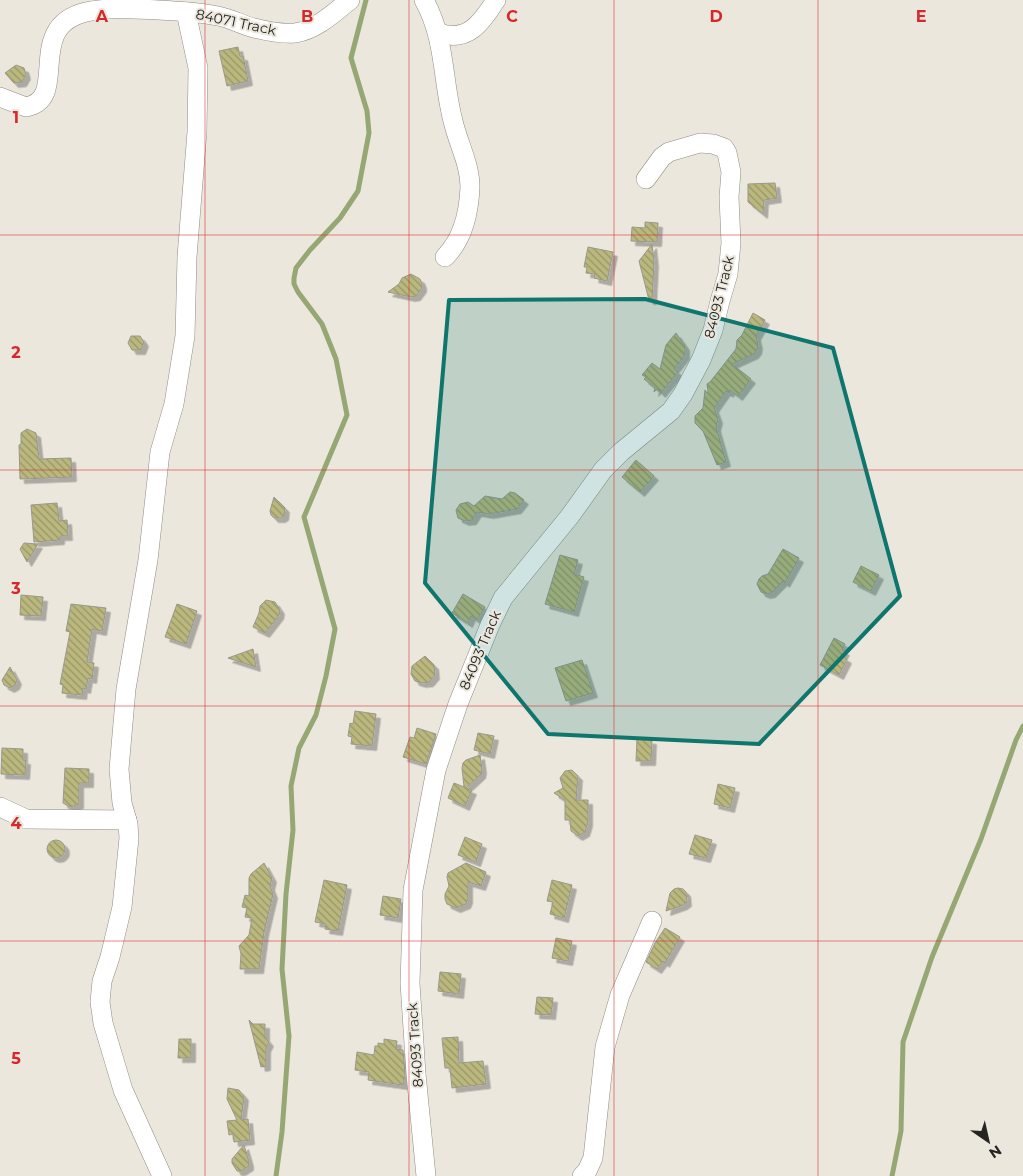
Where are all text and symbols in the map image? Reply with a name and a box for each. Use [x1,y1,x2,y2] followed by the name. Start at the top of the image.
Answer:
[194,5,278,39] street label: 84071 Track
[95,7,109,26] text: A
[301,7,313,26] text: B
[506,7,518,26] text: C
[709,7,723,26] text: D
[916,7,926,26] text: E
[13,108,19,127] text: 1
[700,253,738,340] street label: 84093 Track
[11,343,21,362] text: 2
[10,579,21,598] text: 3
[455,607,505,693] street label: 84093 Track
[10,814,22,833] text: 4
[403,1002,427,1088] street label: 84093 Track
[11,1049,21,1068] text: 5
[963,1116,1013,1166] north arrow
[986,1141,1005,1162] text: N

